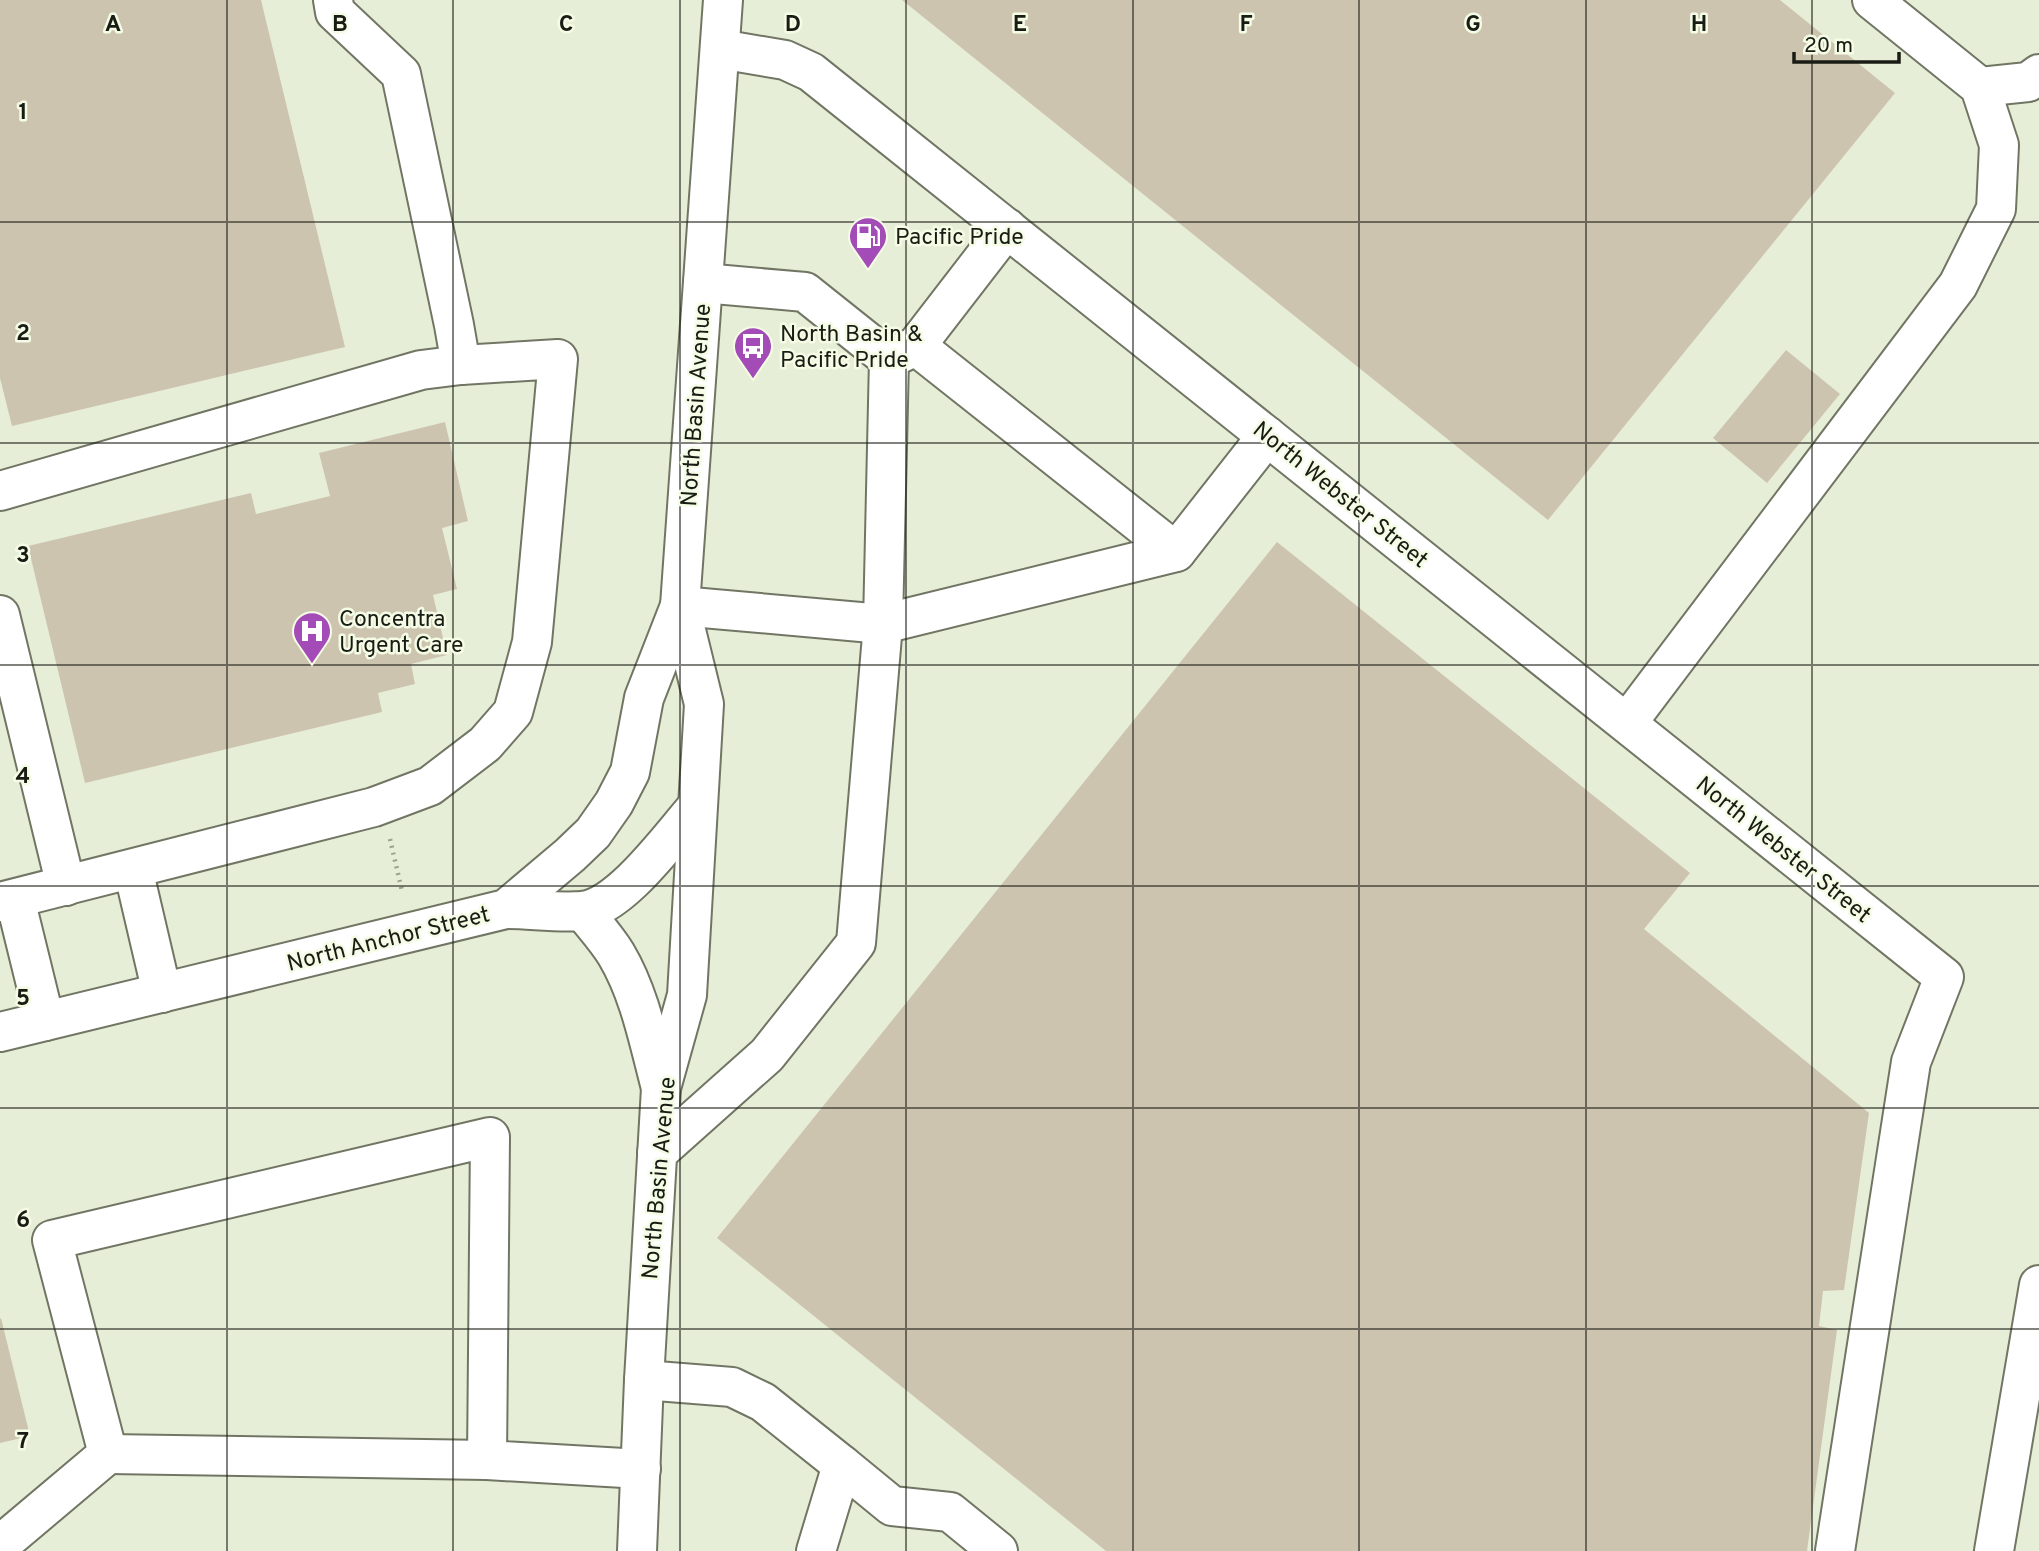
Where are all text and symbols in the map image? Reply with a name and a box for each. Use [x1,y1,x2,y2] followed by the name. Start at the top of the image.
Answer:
[105,11,121,40] text: A
[332,11,348,40] text: B
[559,11,573,40] text: C
[785,11,801,40] text: D
[1013,11,1027,40] text: E
[1239,11,1253,40] text: F
[1465,11,1481,40] text: G
[1691,11,1707,40] text: H
[1794,21,1899,65] scale bar
[1804,33,1853,60] text: 20 m
[18,99,28,128] text: 1
[847,215,889,270] fuel station icon: Pacific Pride
[895,224,1024,253] place label: Pacific Pride
[676,303,719,508] street label: North Basin Avenue
[16,320,30,349] text: 2
[780,321,923,376] place label: North Basin & Pacific Pride
[732,325,774,380] bus stop icon: North Basin & Pacific Pride
[1246,416,1433,576] street label: North Webster Street
[16,542,30,571] text: 3
[339,606,463,661] place label: Concentra Urgent Care
[291,610,333,665] hospital icon: Concentra Urgent Care
[16,763,30,792] text: 4
[1689,771,1876,931] street label: North Webster Street
[284,901,493,980] street label: North Anchor Street
[16,985,30,1014] text: 5
[637,1076,684,1281] street label: North Basin Avenue
[16,1207,30,1236] text: 6
[17,1428,29,1457] text: 7

